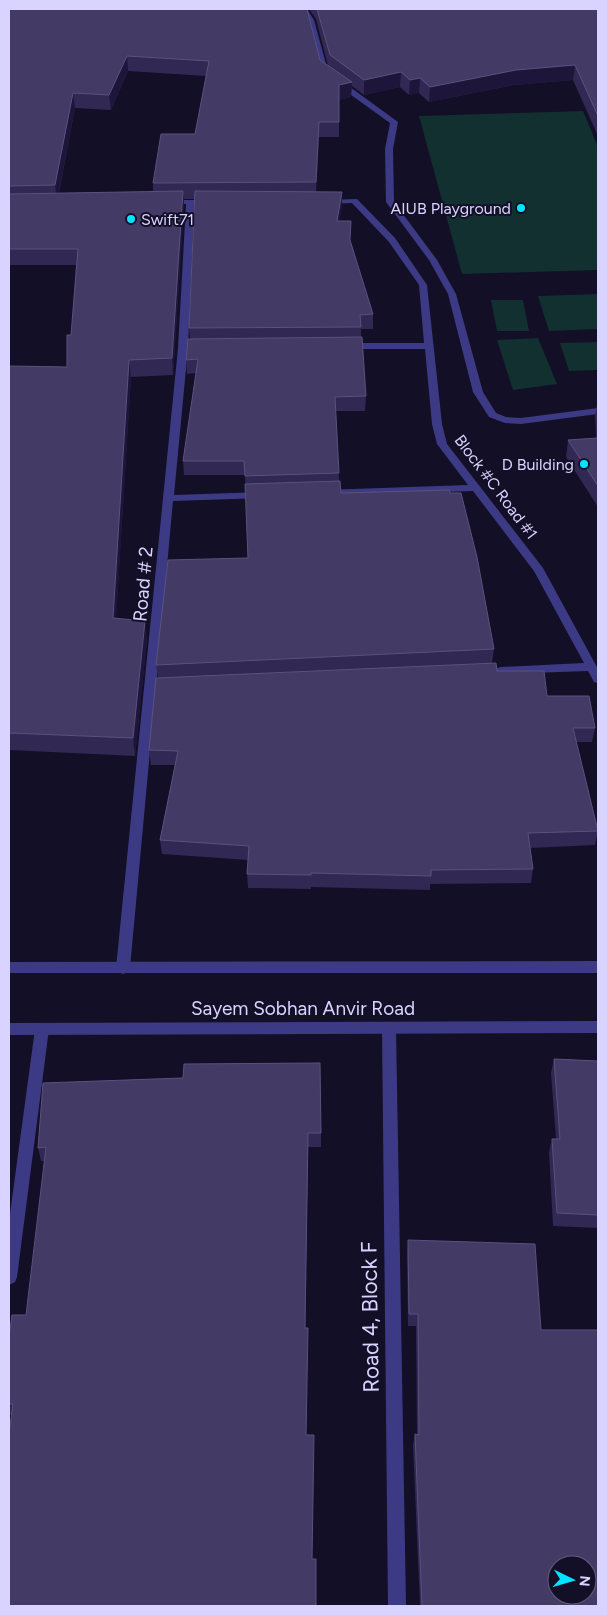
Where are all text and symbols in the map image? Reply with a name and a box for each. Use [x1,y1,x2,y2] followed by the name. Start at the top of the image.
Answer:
[390,199,511,218] place label: AIUB Playground
[515,202,527,214] marker: AIUB Playground
[141,210,194,229] place label: Swift71
[125,213,137,225] marker: Swift71
[451,431,541,543] street label: Block #C Road #1
[502,455,574,474] place label: D Building
[578,458,590,470] marker: D Building
[128,545,158,623] street label: Road # 2
[191,997,415,1020] street label: Sayem Sobhan Anvir Road
[355,1241,385,1393] street label: Road 4, Block F
[547,1555,597,1605] north arrow
[576,1575,593,1587] text: N

